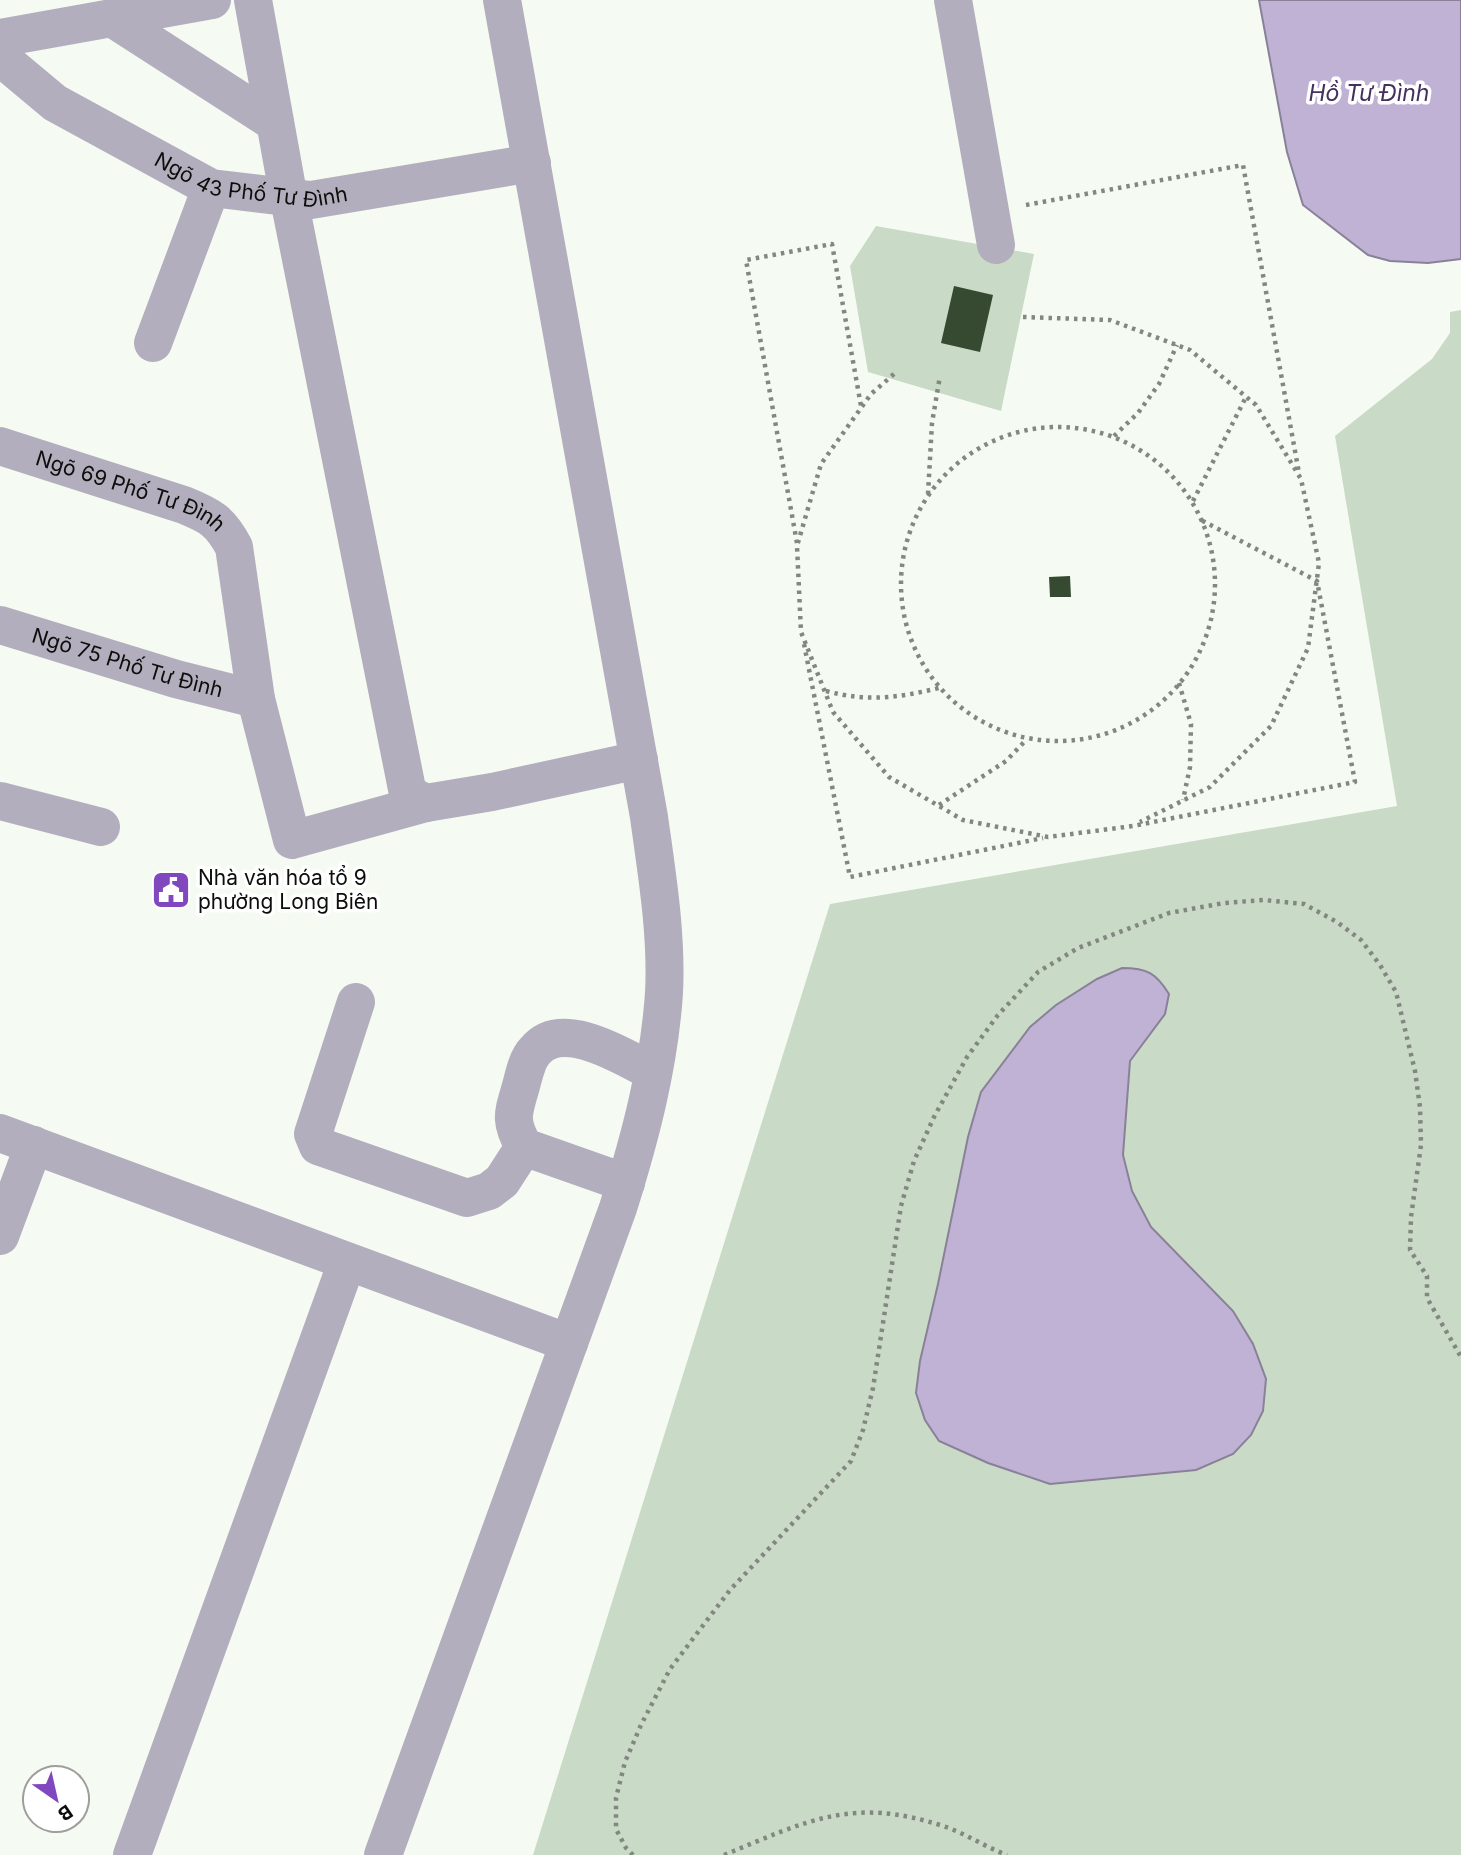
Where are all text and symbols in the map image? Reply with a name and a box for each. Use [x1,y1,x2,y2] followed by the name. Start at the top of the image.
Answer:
[1309,79,1429,107] water label: Hồ Tư Đình
[150,147,349,213] street label: Ngõ 43 Phố Tư Đình
[33,445,231,536] street label: Ngõ 69 Phố Tư Đình
[29,623,226,702] street label: Ngõ 75 Phố Tư Đình
[198,865,378,914] place label: Nhà văn hóa tổ 9 phường Long Biên
[150,869,192,911] public building icon: Nhà văn hóa tổ 9 phường Long Biên
[21,1764,91,1834] north arrow
[54,1800,77,1826] text: B

